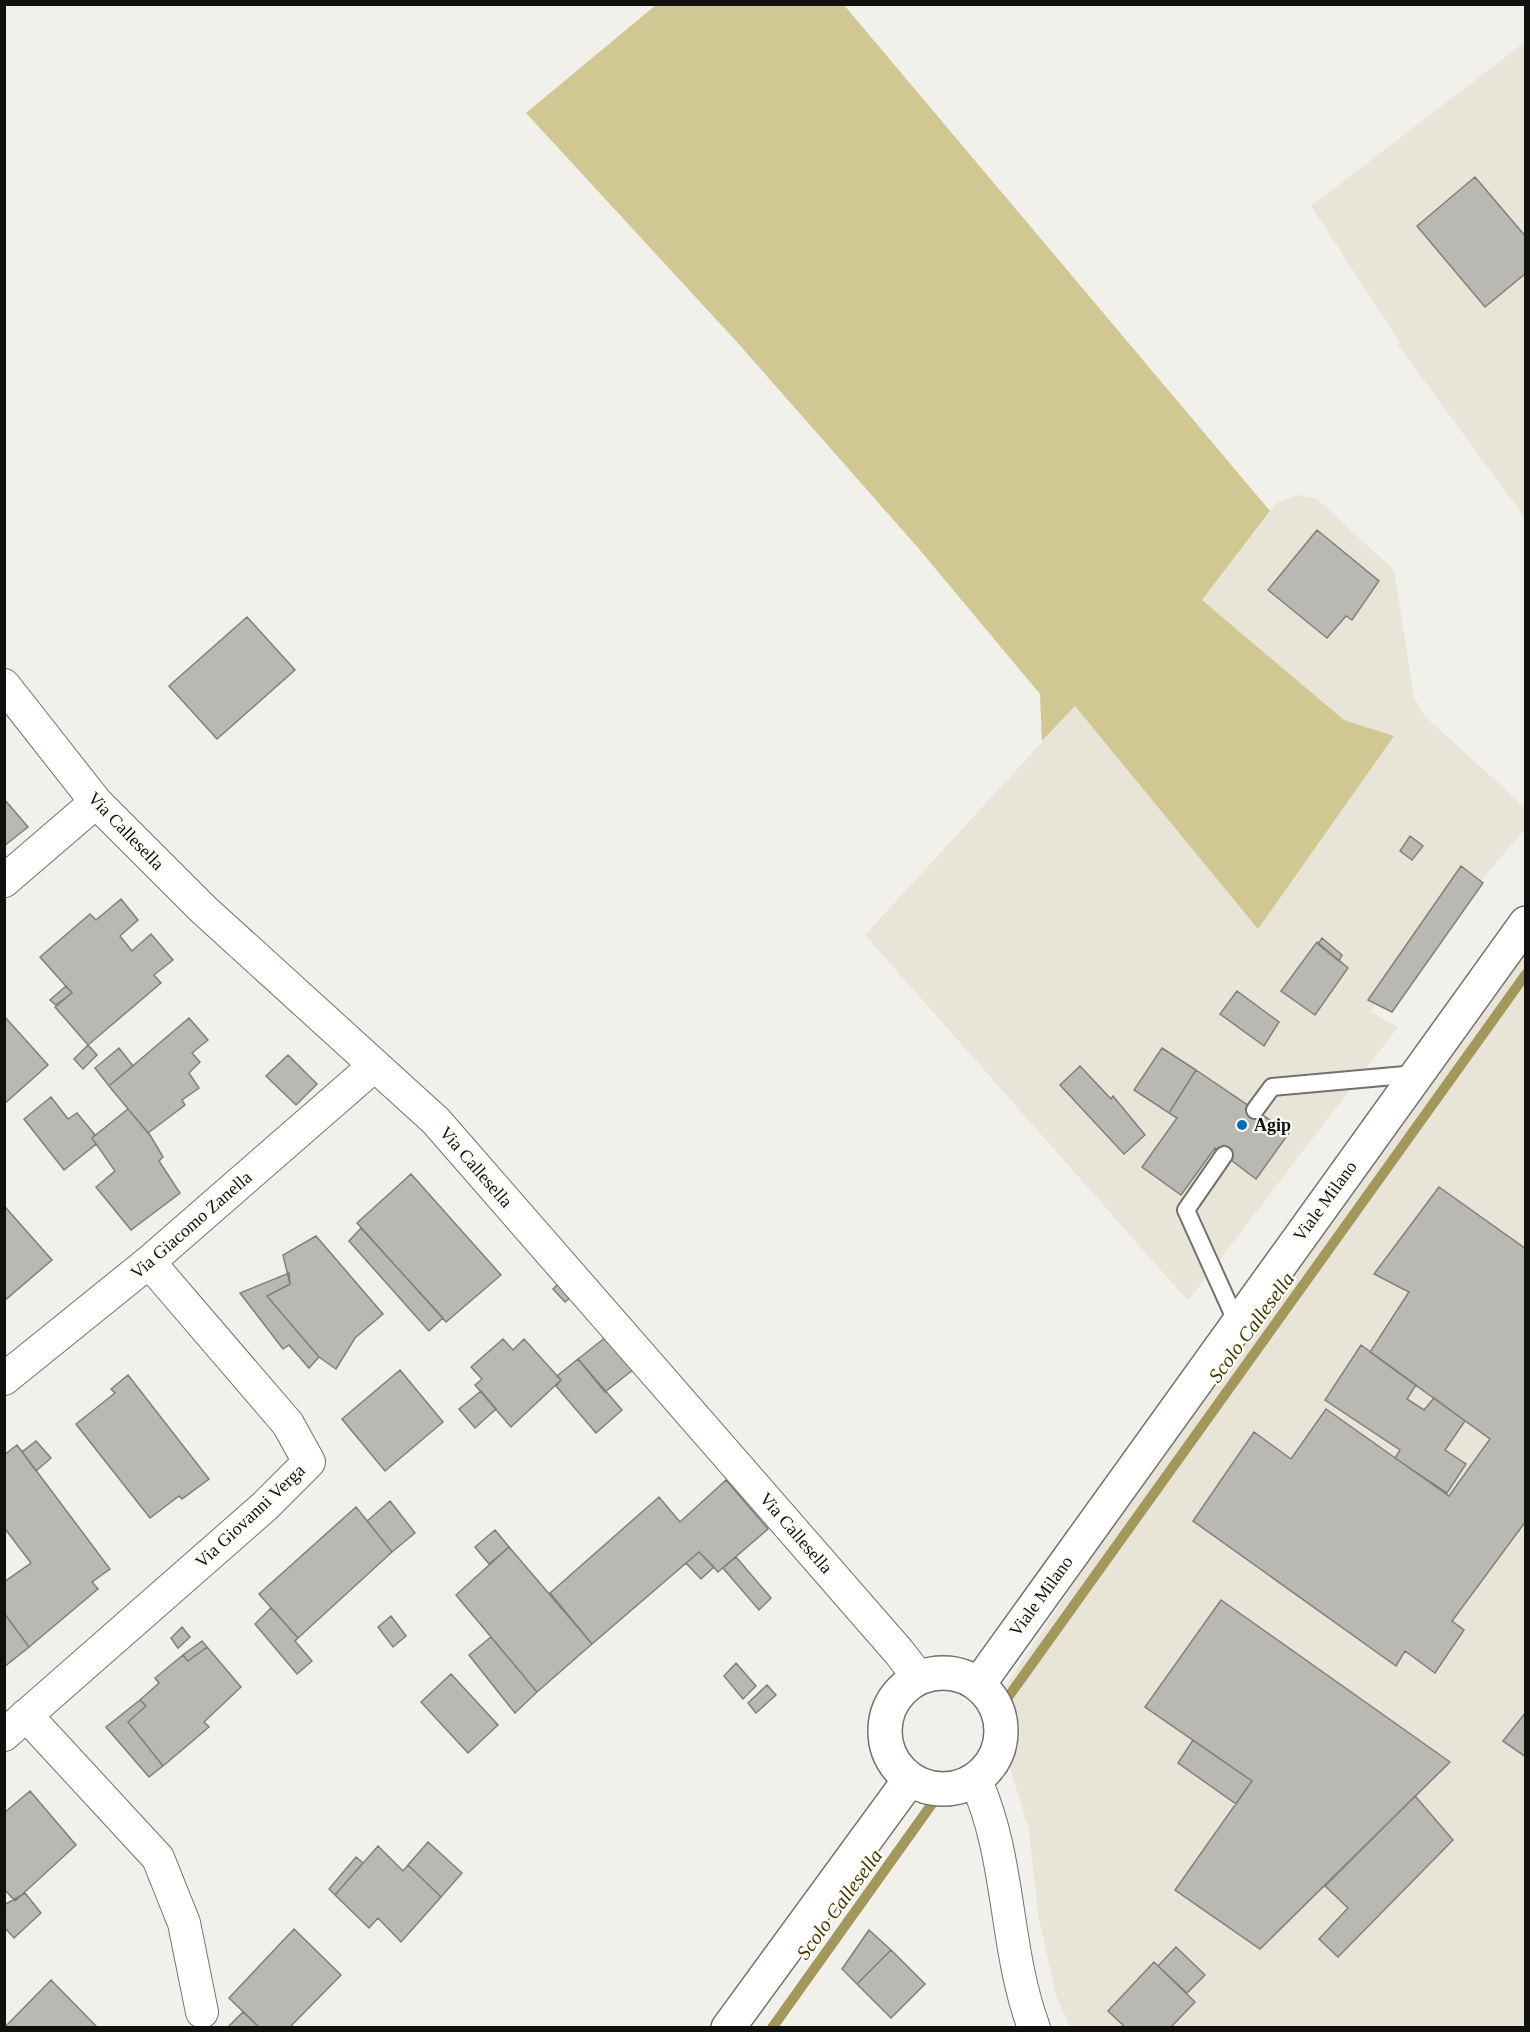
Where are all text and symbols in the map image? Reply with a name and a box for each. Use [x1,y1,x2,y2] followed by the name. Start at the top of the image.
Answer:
[84,788,168,874] street label: Via Callesella
[1254,1115,1291,1135] place label: Agip
[1235,1118,1249,1132] marker: Agip
[436,1123,516,1211] street label: Via Callesella
[1289,1157,1361,1245] street label: Viale Milano
[126,1167,256,1283] street label: Via Giacomo Zanella
[1204,1268,1298,1386] water label: Scolo Callesella
[191,1460,309,1572] street label: Via Giovanni Verga
[756,1489,836,1577] street label: Via Callesella
[1005,1552,1077,1640] street label: Viale Milano
[792,1845,886,1963] water label: Scolo Callesella

